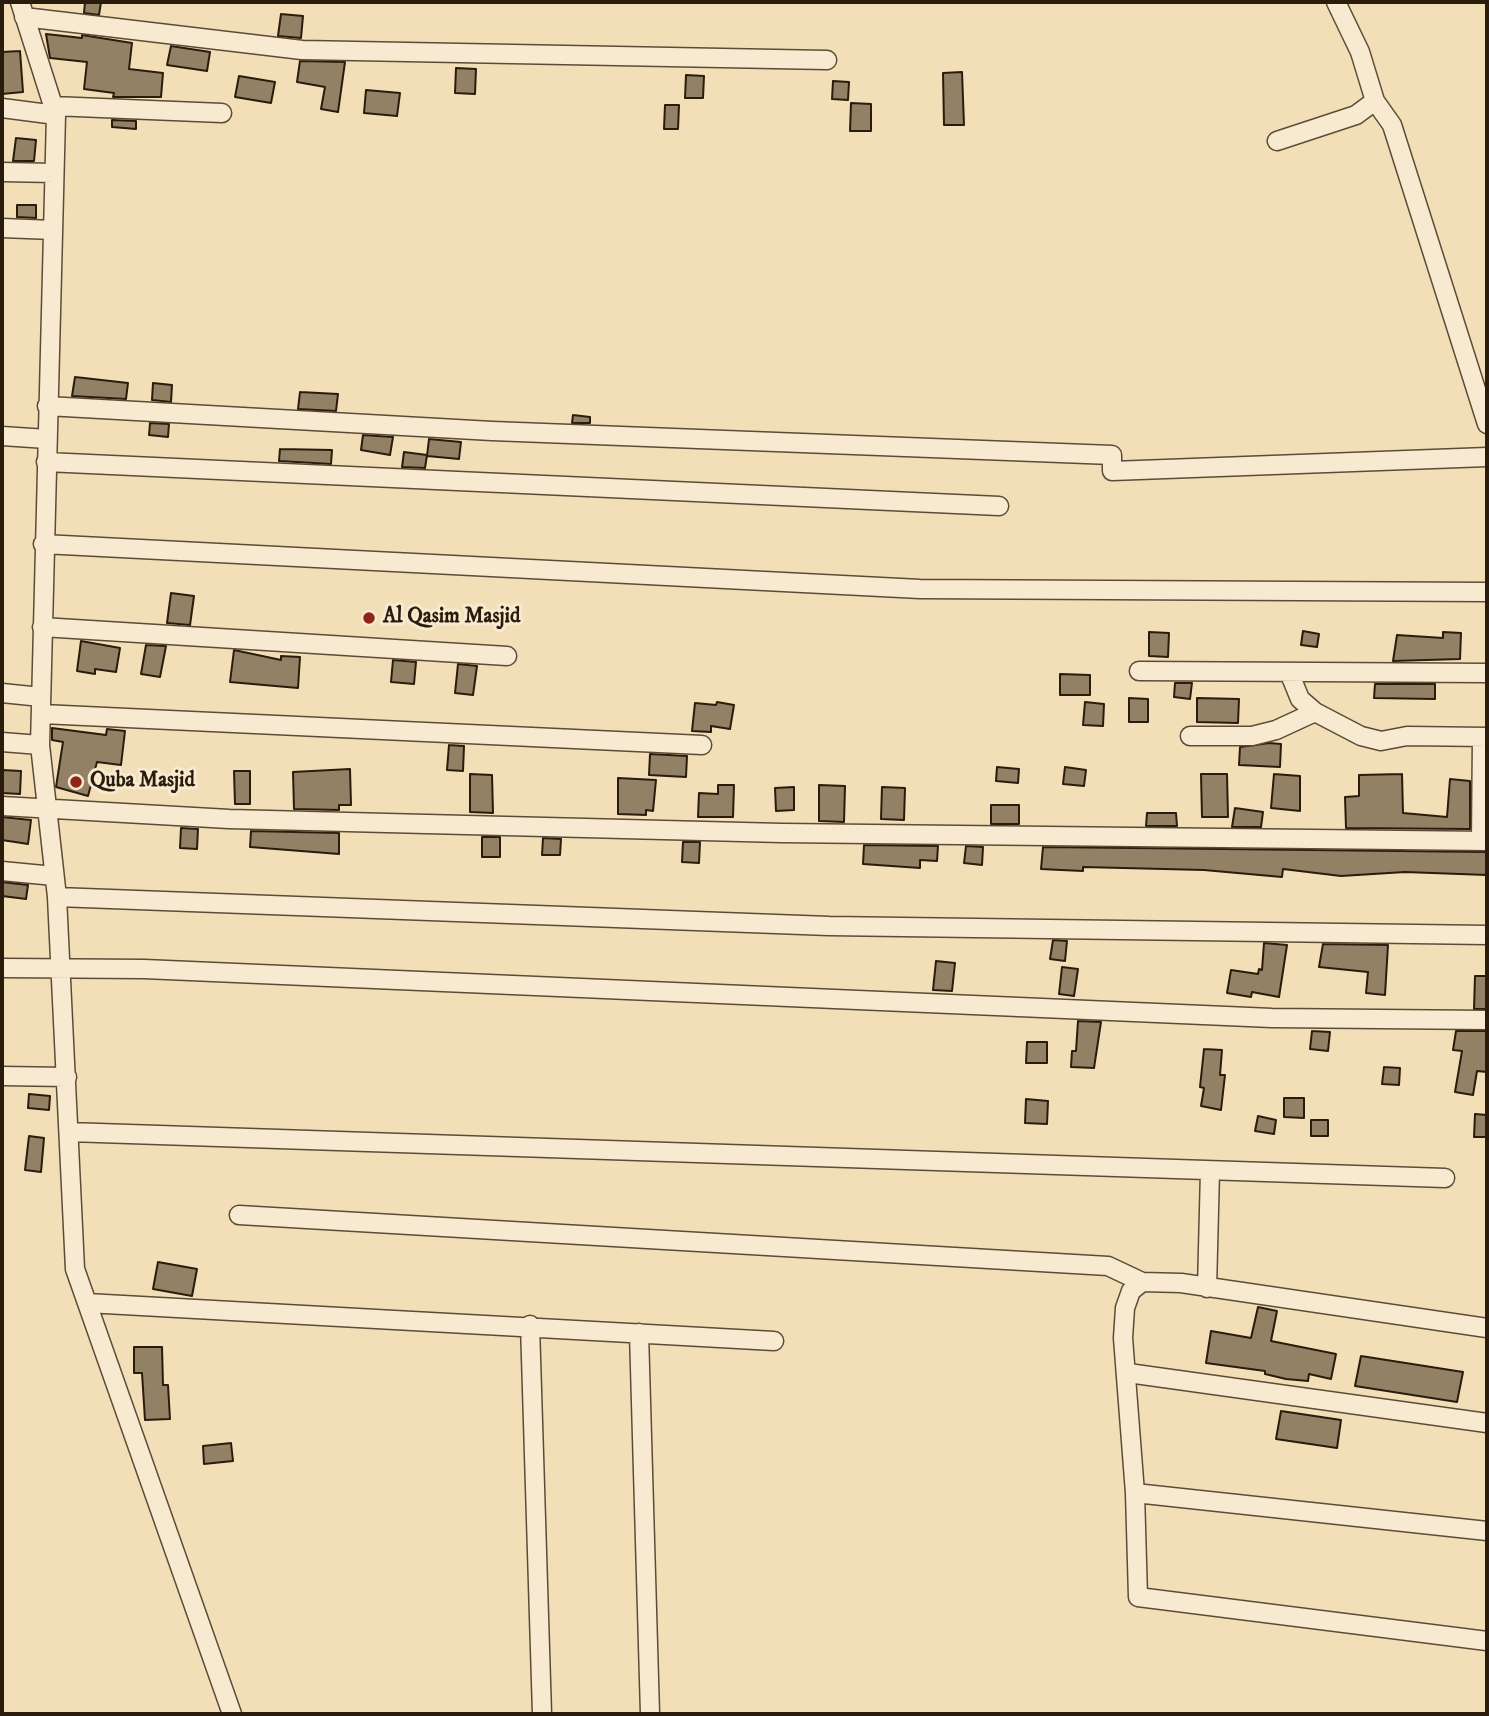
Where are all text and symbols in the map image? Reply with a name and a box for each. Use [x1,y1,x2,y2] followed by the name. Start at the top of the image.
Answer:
[383,605,520,631] place label: Al Qasim Masjid
[361,610,377,626] marker: Al Qasim Masjid
[90,769,195,795] place label: Quba Masjid
[68,774,84,790] marker: Quba Masjid

